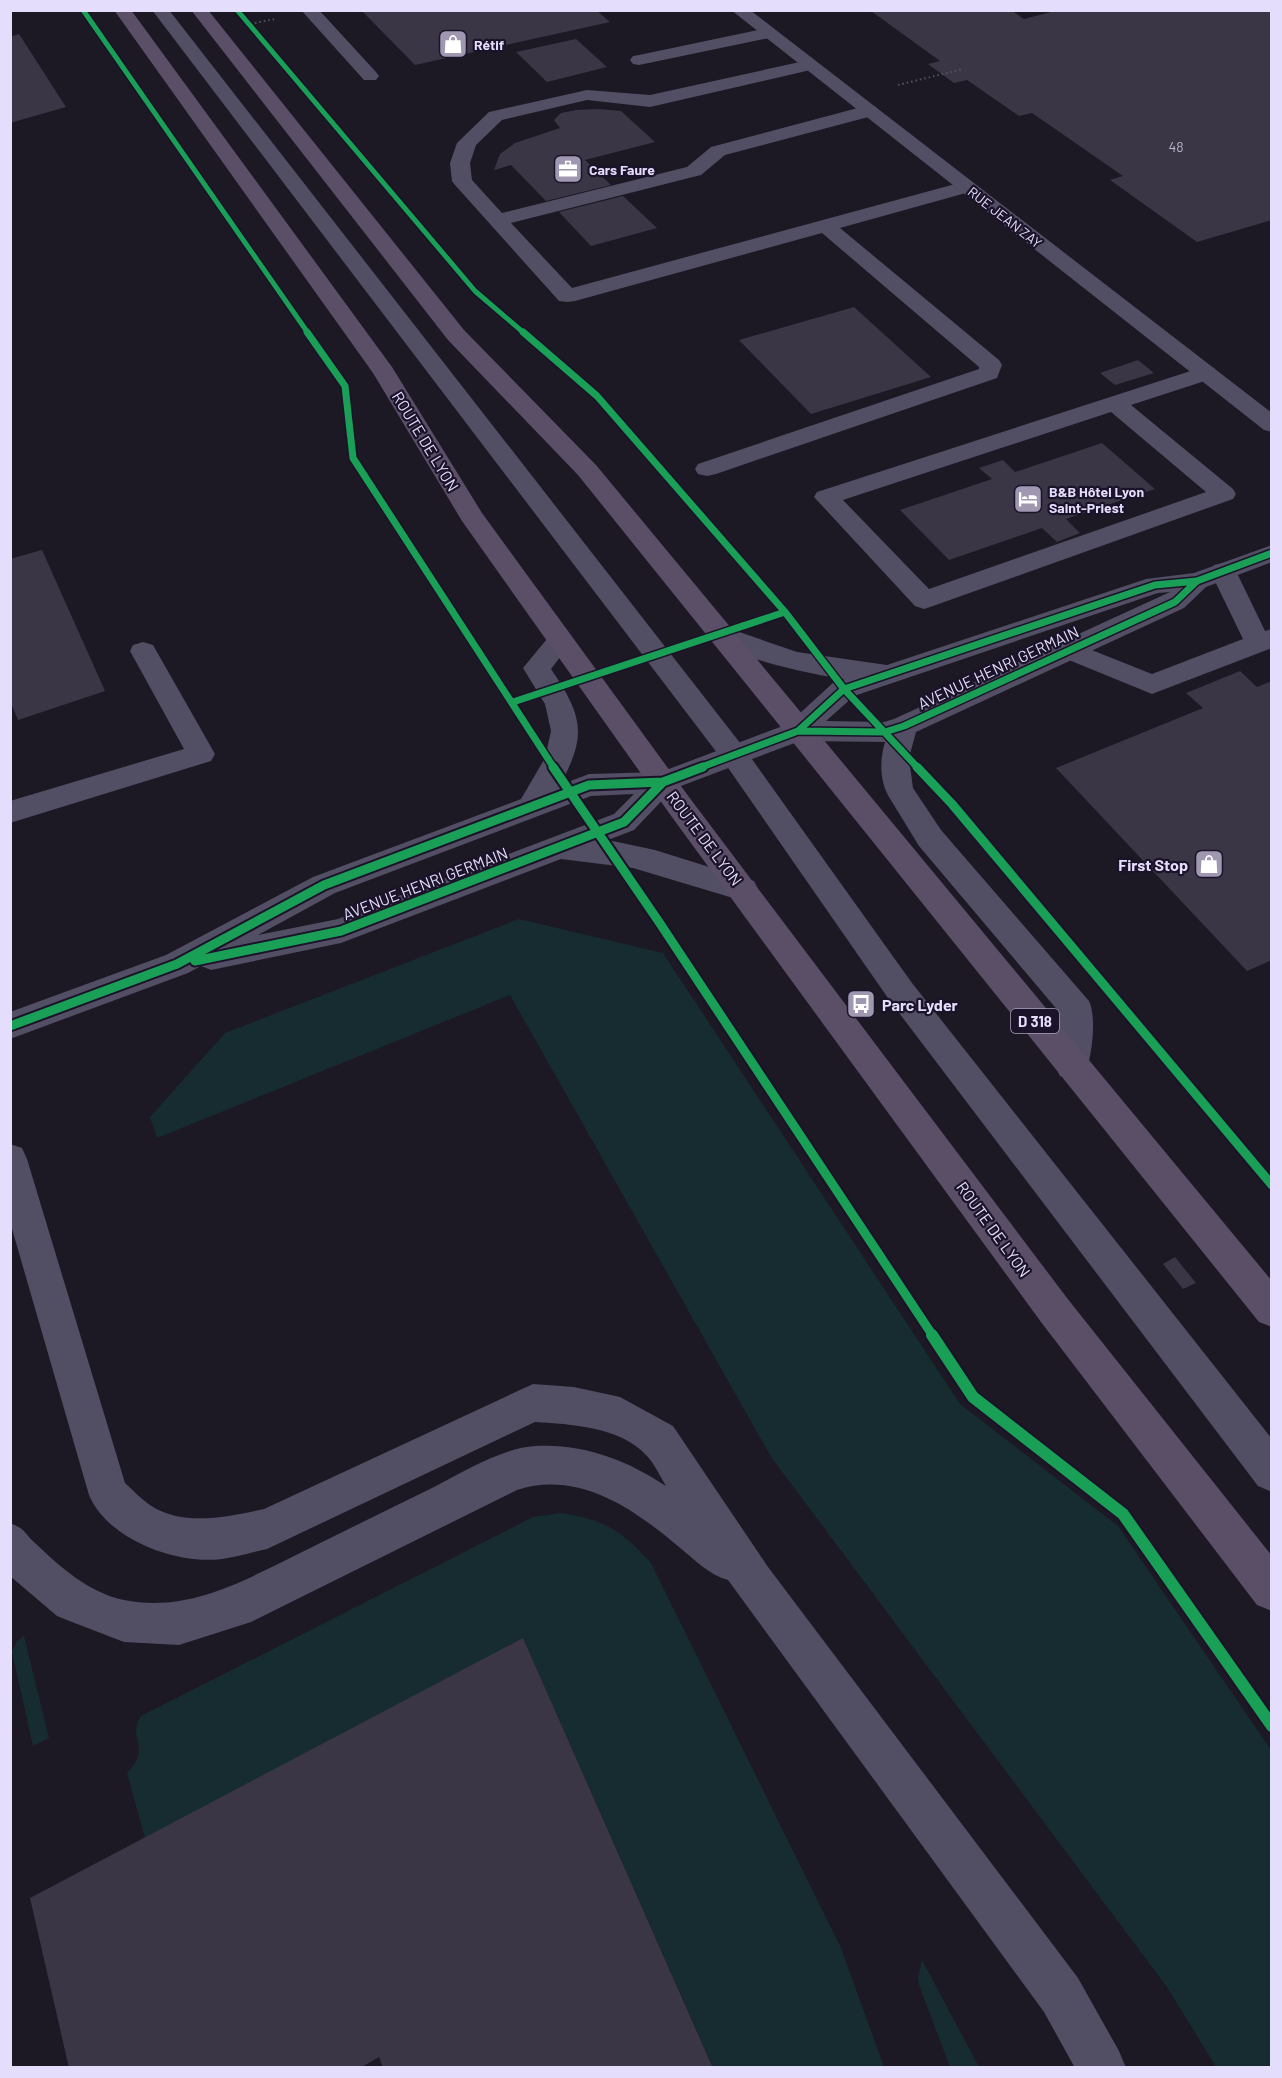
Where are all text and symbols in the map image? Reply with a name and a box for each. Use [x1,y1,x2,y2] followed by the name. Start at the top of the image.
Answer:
[437,28,469,60] shop icon: Rétif
[474,36,504,53] place label: Rétif
[1168,138,1184,155] house number: 48
[552,153,584,185] office icon: Cars Faure
[589,161,655,178] place label: Cars Faure
[965,183,1045,251] street label: RUE JEAN ZAY
[389,388,463,494] street label: ROUTE DE LYON
[1012,483,1044,515] hotel icon: B&B Hôtel Lyon Saint-Priest
[1049,483,1144,516] place label: B&B Hôtel Lyon Saint-Priest
[915,621,1081,713] street label: AVENUE HENRI GERMAIN
[663,787,747,889] street label: ROUTE DE LYON
[340,843,510,923] street label: AVENUE HENRI GERMAIN
[1193,848,1225,880] shop icon: First Stop
[1118,855,1188,874] place label: First Stop
[845,988,877,1020] bus stop icon: Parc Lyder
[882,995,958,1014] place label: Parc Lyder
[1011,1009,1059,1033] road number: D 318
[953,1178,1035,1280] street label: ROUTE DE LYON

